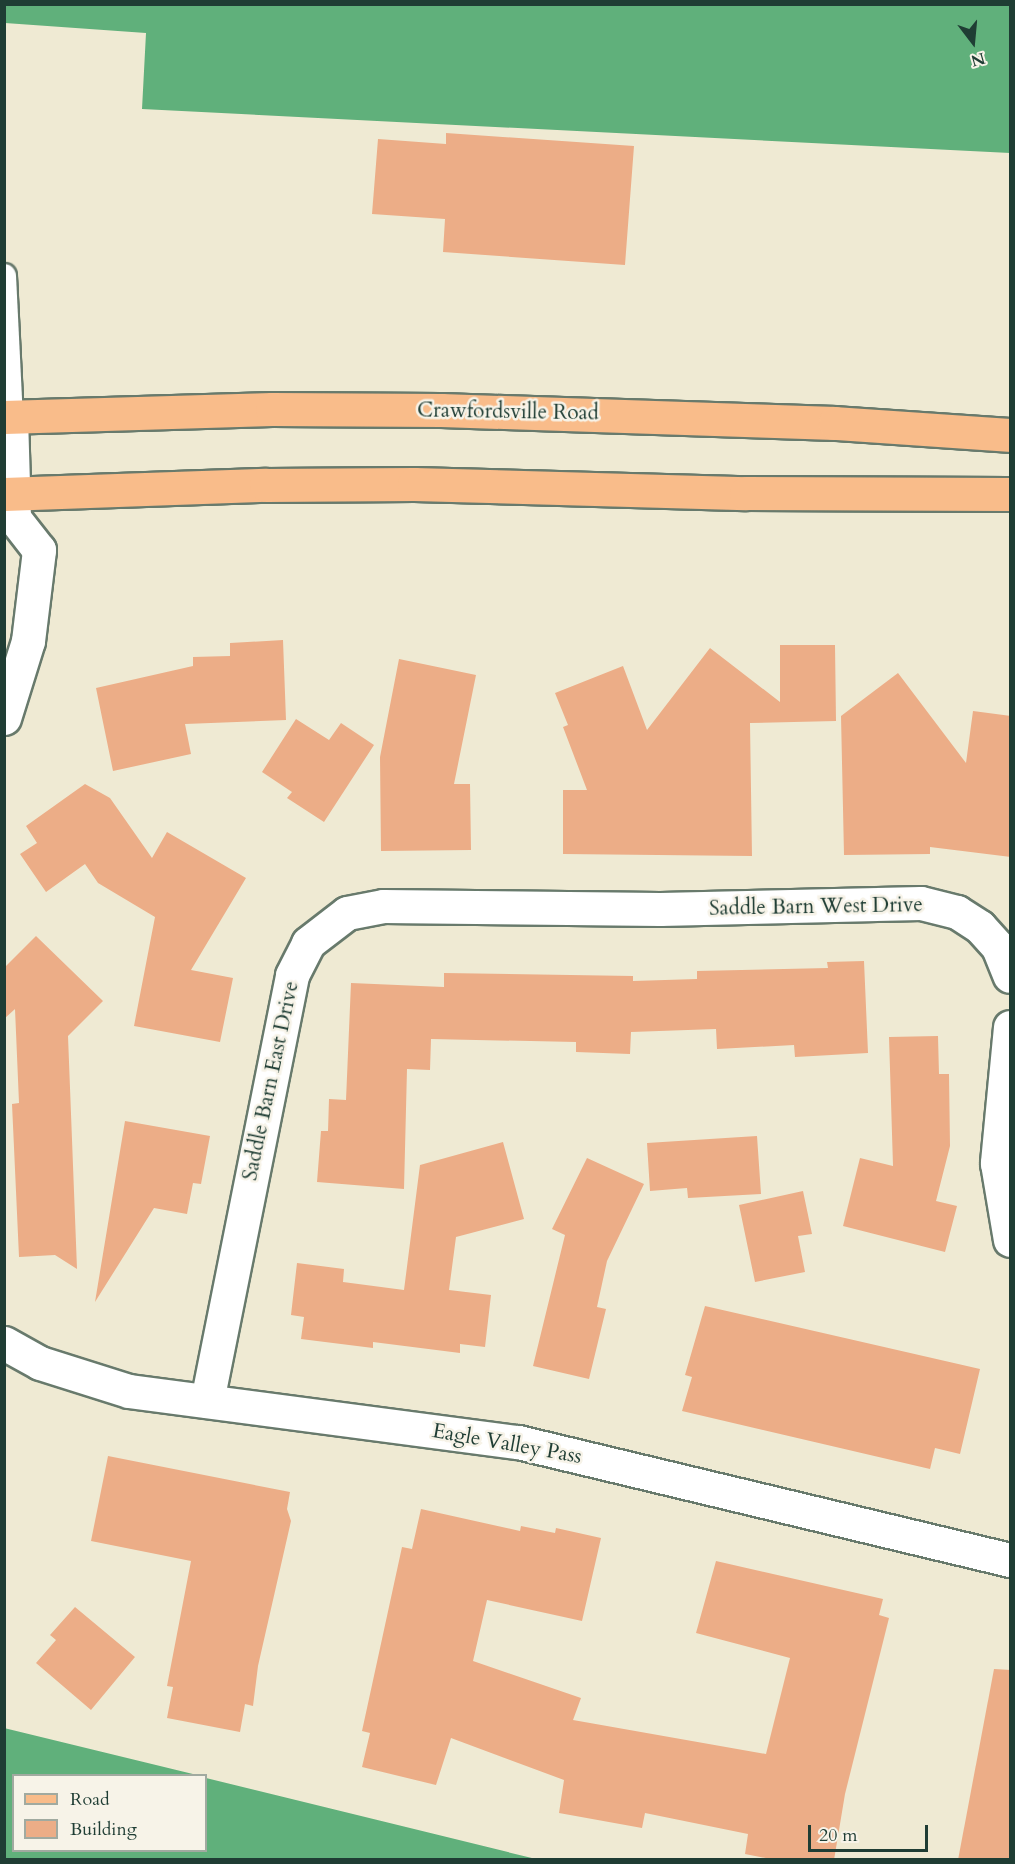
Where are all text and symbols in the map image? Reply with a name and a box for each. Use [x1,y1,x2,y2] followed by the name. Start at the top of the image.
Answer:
[943,12,1003,72] north arrow
[968,47,988,72] text: N
[417,398,599,426] street label: Crawfordsville Road
[709,893,923,921] street label: Saddle Barn West Drive
[238,979,304,1183] street label: Saddle Barn East Drive
[430,1418,584,1470] street label: Eagle Valley Pass
[12,1774,207,1852] legend
[70,1787,110,1812] text: Road
[811,1813,931,1851] scale bar
[70,1817,137,1842] text: Building
[819,1823,858,1848] text: 20 m

